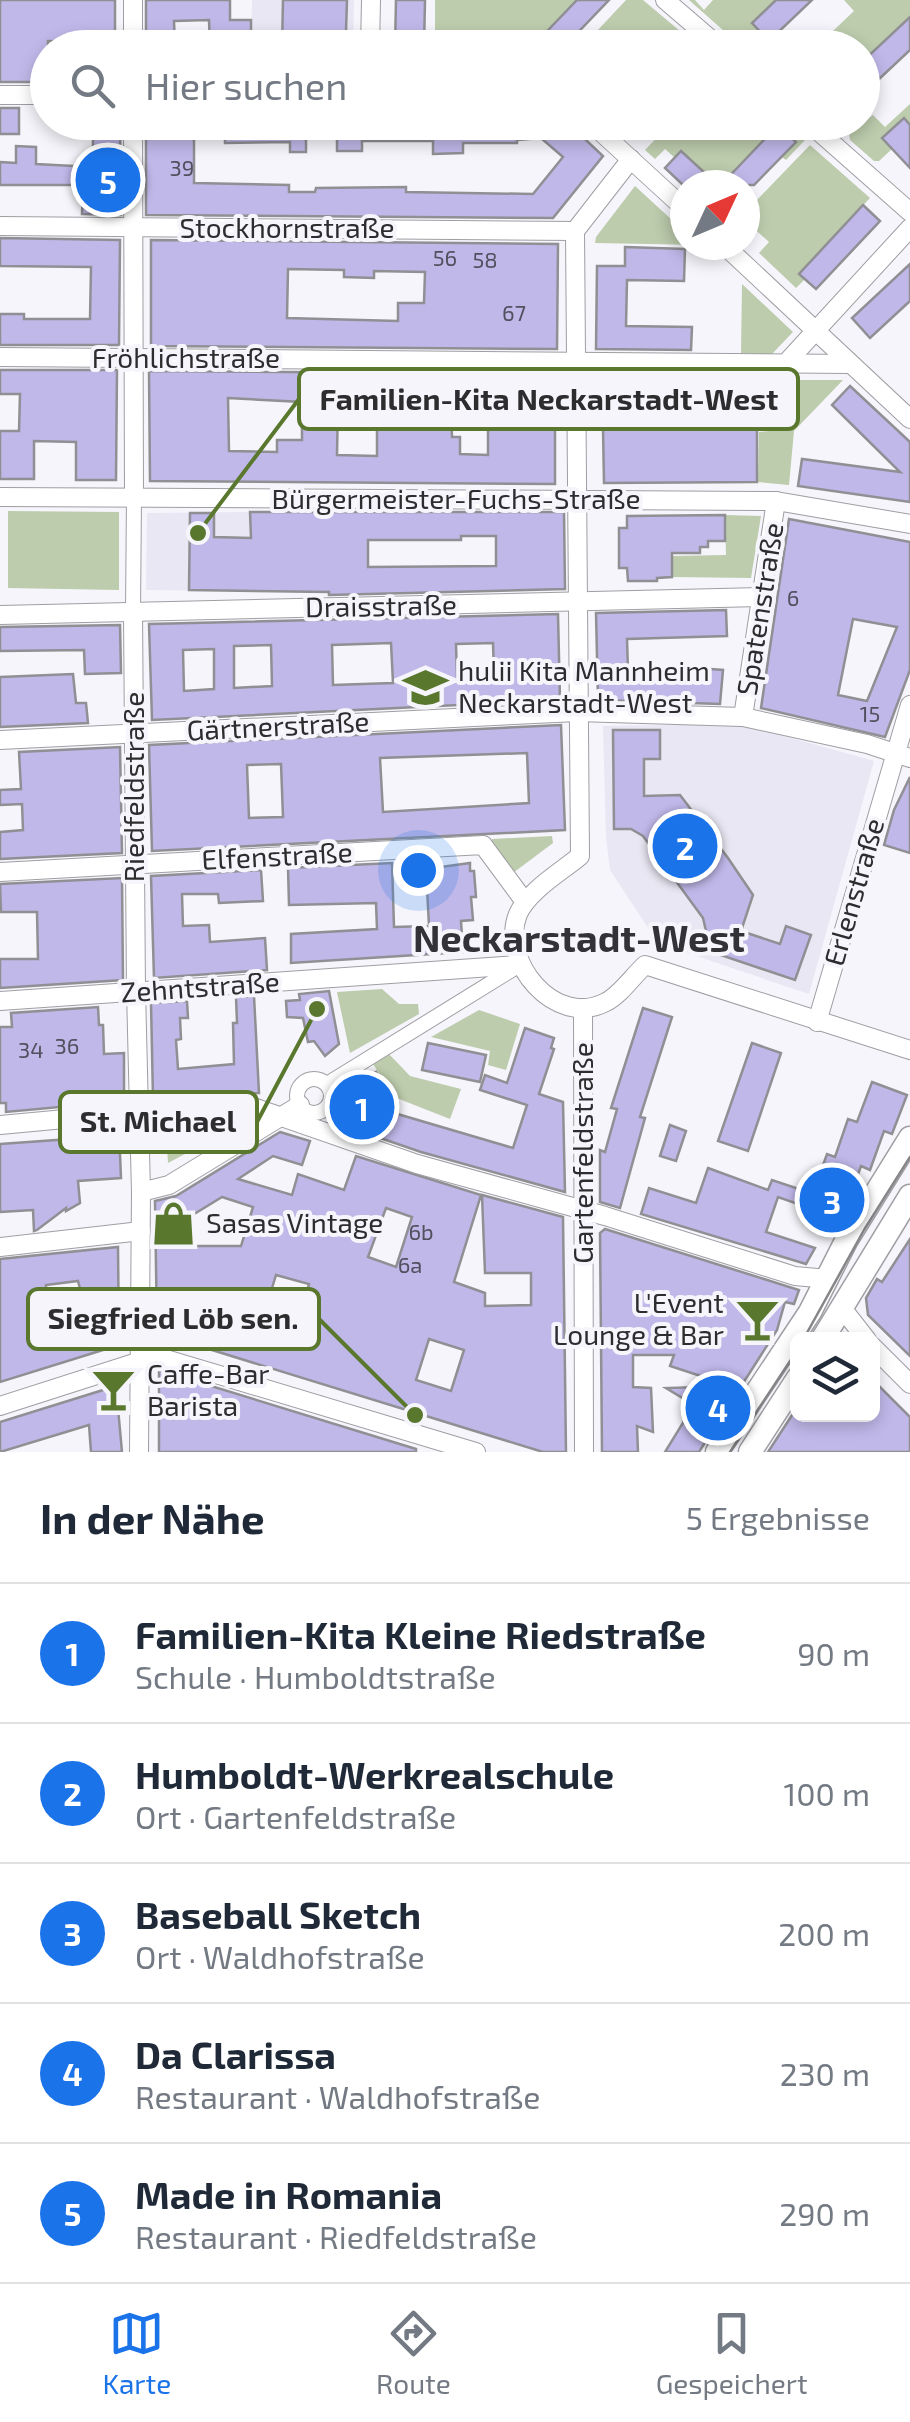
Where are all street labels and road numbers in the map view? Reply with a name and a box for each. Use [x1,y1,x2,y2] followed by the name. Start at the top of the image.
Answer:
[179,210,395,244] street label: Stockhornstraße
[92,340,280,374] street label: Fröhlichstraße
[272,481,640,515] street label: Bürgermeister-Fuchs-Straße
[729,520,789,698] street label: Spatenstraße
[305,587,457,623] street label: Draisstraße
[116,692,150,882] street label: Riedfeldstraße
[186,703,370,747] street label: Gärtnerstraße
[816,814,890,969] street label: Erlenstraße
[201,834,353,876] street label: Elfenstraße
[119,963,281,1009] street label: Zehntstraße
[565,1042,599,1264] street label: Gartenfeldstraße

